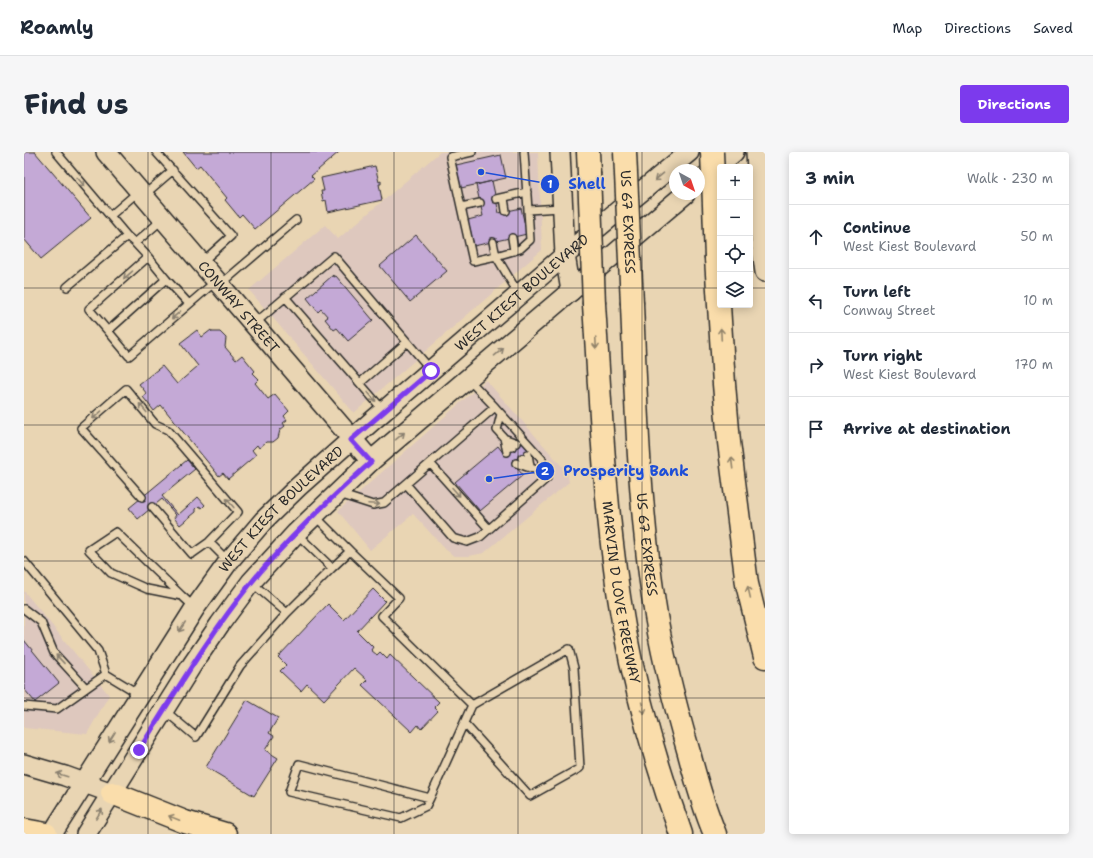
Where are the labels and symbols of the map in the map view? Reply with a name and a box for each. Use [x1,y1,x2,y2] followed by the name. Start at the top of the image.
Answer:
[669,164,705,200] north arrow
[617,170,640,274] street label: US 67 EXPRESS
[540,171,614,198] callout: Shell
[654,172,664,181] one-way arrow
[568,174,606,194] text: Shell
[77,176,86,187] one-way arrow
[547,176,553,192] text: 1
[451,230,592,355] street label: WEST KIEST BOULEVARD
[194,257,284,357] street label: CONWAY STREET
[123,270,133,280] one-way arrow
[171,311,181,320] one-way arrow
[717,328,724,341] one-way arrow
[593,336,600,349] one-way arrow
[494,347,505,356] one-way arrow
[422,362,440,380] route start
[367,392,376,403] one-way arrow
[138,403,147,414] one-way arrow
[92,410,102,419] one-way arrow
[395,432,406,441] one-way arrow
[215,442,347,576] street label: WEST KIEST BOULEVARD
[728,457,736,470] one-way arrow
[535,458,697,485] callout: Prosperity Bank
[563,461,689,481] text: Prosperity Bank
[541,463,550,479] text: 2
[451,487,460,497] one-way arrow
[633,492,662,598] street label: US 67 EXPRESS
[225,498,234,508] one-way arrow
[367,500,380,507] one-way arrow
[599,500,645,686] street label: MARVIN D LOVE FREEWAY
[745,586,753,599] one-way arrow
[178,621,186,632] one-way arrow
[55,654,64,665] one-way arrow
[639,701,647,714] one-way arrow
[108,731,116,743] one-way arrow
[130,741,148,759] route end
[56,771,69,778] one-way arrow
[95,808,103,819] one-way arrow
[169,814,181,822] one-way arrow

